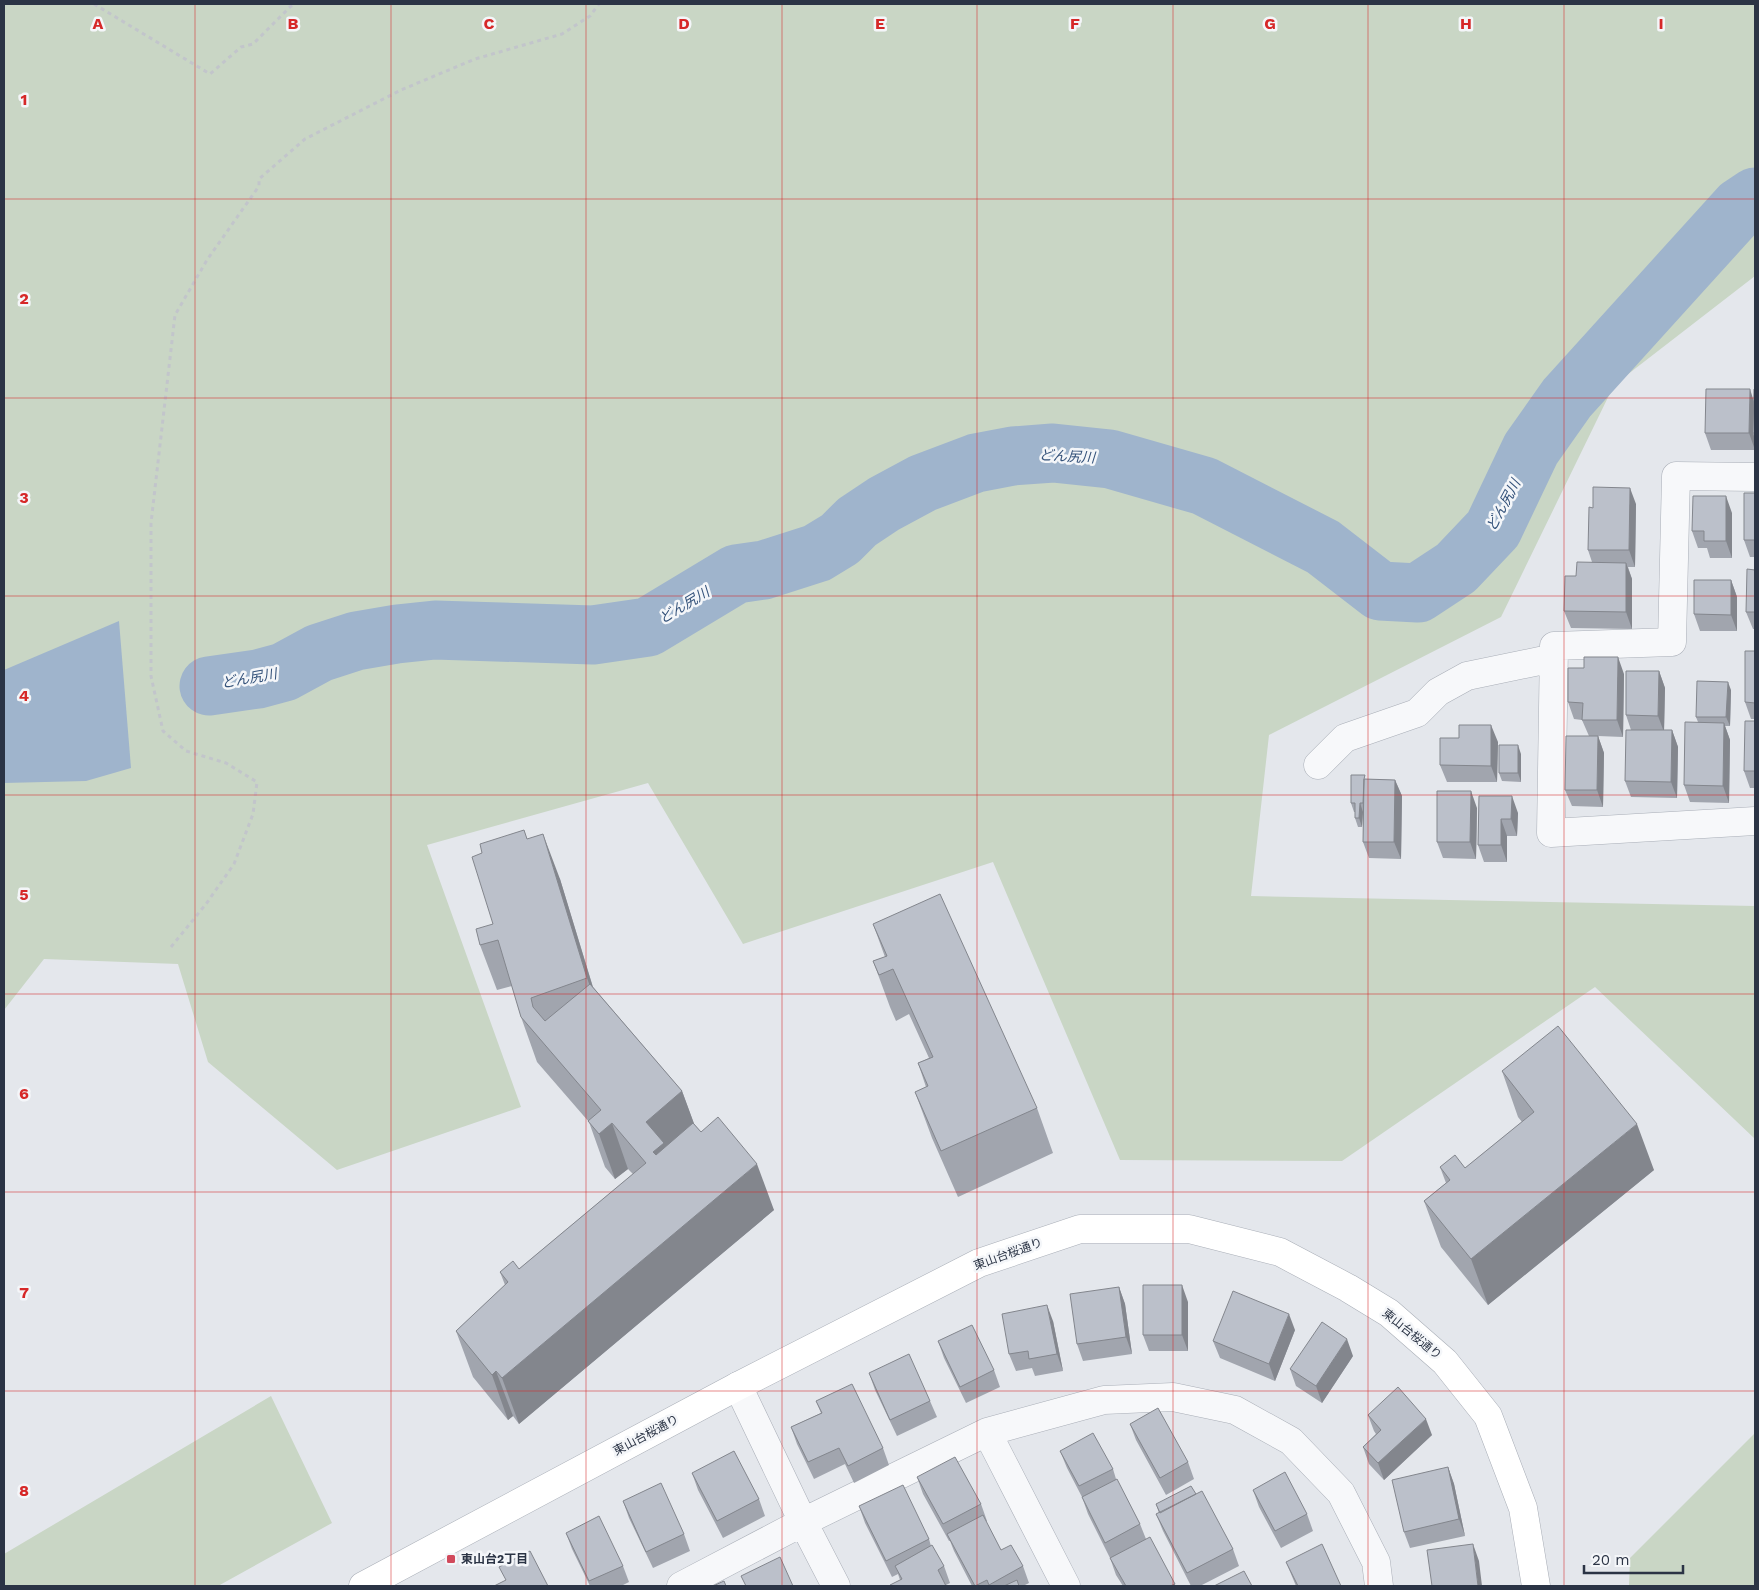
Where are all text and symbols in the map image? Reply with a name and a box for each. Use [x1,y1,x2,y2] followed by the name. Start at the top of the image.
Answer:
[93,14,104,33] text: A
[288,14,299,33] text: B
[484,14,495,33] text: C
[678,14,690,33] text: D
[875,14,885,33] text: E
[1070,14,1080,33] text: F
[1264,14,1276,33] text: G
[1460,14,1472,33] text: H
[1658,14,1664,33] text: I
[21,90,27,109] text: 1
[19,289,29,308] text: 2
[1039,447,1097,466] water label: どん尻川
[1483,475,1524,533] water label: どん尻川
[19,488,29,507] text: 3
[656,583,714,626] water label: どん尻川
[220,665,280,691] water label: どん尻川
[19,686,29,705] text: 4
[19,885,29,904] text: 5
[19,1084,29,1103] text: 6
[972,1235,1044,1273] street label: 東山台桜通り
[19,1283,29,1302] text: 7
[1380,1306,1444,1362] street label: 東山台桜通り
[611,1412,681,1458] street label: 東山台桜通り
[19,1481,29,1500] text: 8
[1584,1542,1683,1574] scale bar
[1592,1551,1630,1569] text: 20 m
[461,1552,528,1566] place label: 東山台2丁目
[445,1553,457,1565] marker: 東山台2丁目

